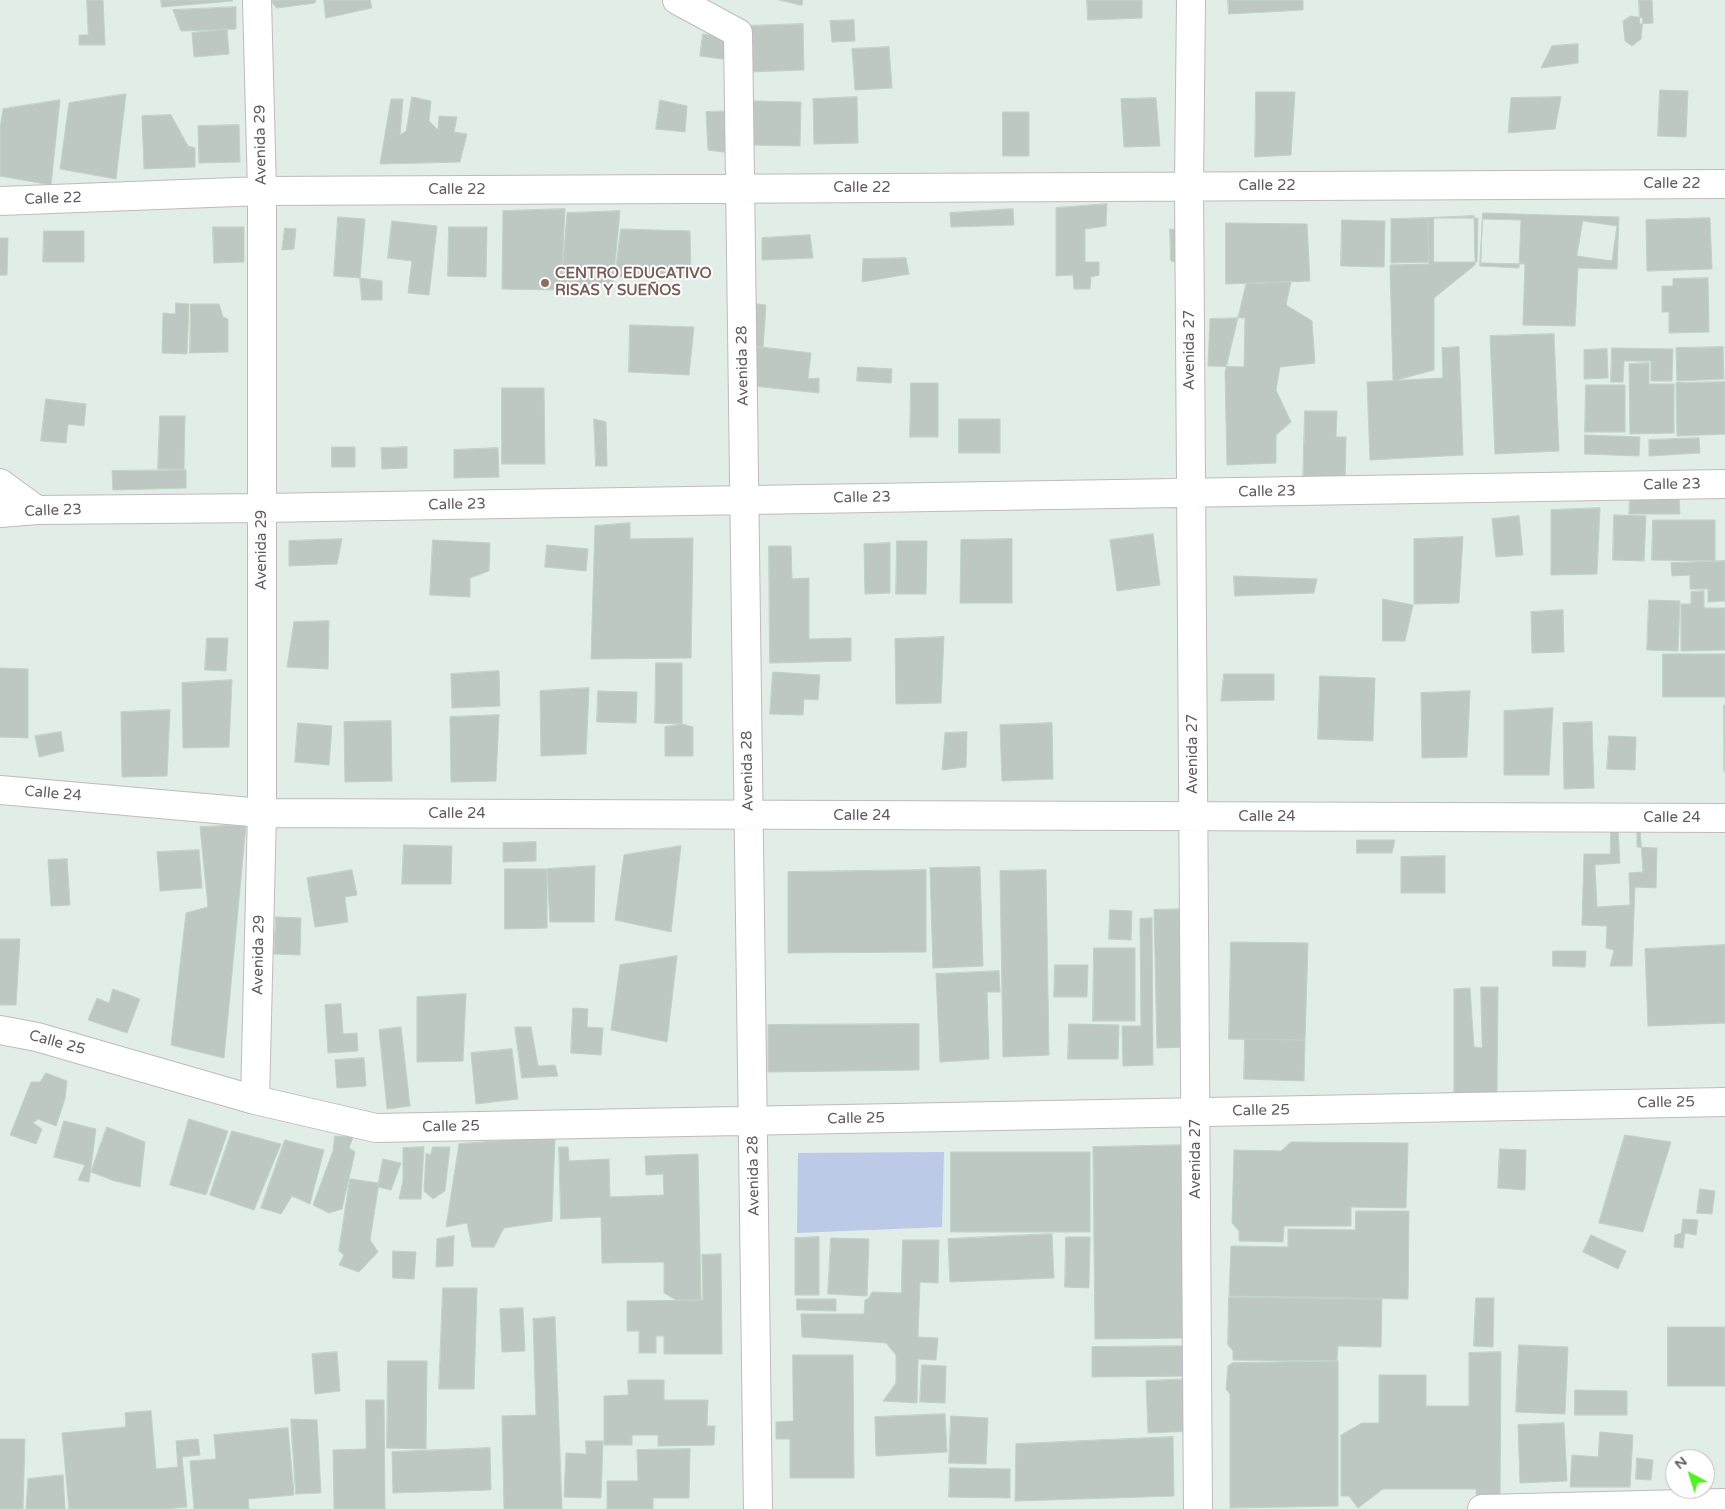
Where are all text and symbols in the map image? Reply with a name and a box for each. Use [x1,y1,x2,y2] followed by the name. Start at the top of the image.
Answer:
[251,105,271,185] street label: Avenida 29
[1643,175,1701,193] street label: Calle 22
[1238,177,1296,195] street label: Calle 22
[833,179,891,197] street label: Calle 22
[428,181,486,199] street label: Calle 22
[24,189,82,209] street label: Calle 22
[555,265,712,300] place label: CENTRO EDUCATIVO RISAS Y SUEÑOS
[539,277,551,289] marker: CENTRO EDUCATIVO RISAS Y SUEÑOS
[1181,310,1199,390] street label: Avenida 27
[733,326,753,406] street label: Avenida 28
[1643,475,1701,495] street label: Calle 23
[1238,482,1296,502] street label: Calle 23
[833,488,891,508] street label: Calle 23
[428,495,486,515] street label: Calle 23
[24,501,82,521] street label: Calle 23
[253,510,271,590] street label: Avenida 29
[1184,714,1202,794] street label: Avenida 27
[738,731,758,811] street label: Avenida 28
[24,783,82,805] street label: Calle 24
[428,805,486,823] street label: Calle 24
[833,807,891,825] street label: Calle 24
[1238,808,1296,826] street label: Calle 24
[1643,809,1701,827] street label: Calle 24
[249,915,269,995] street label: Avenida 29
[27,1027,87,1059] street label: Calle 25
[1637,1093,1695,1113] street label: Calle 25
[1232,1101,1290,1121] street label: Calle 25
[827,1109,885,1129] street label: Calle 25
[422,1117,480,1137] street label: Calle 25
[1187,1119,1205,1199] street label: Avenida 27
[744,1136,764,1216] street label: Avenida 28
[1665,1449,1715,1499] north arrow
[1671,1453,1690,1473] text: N

